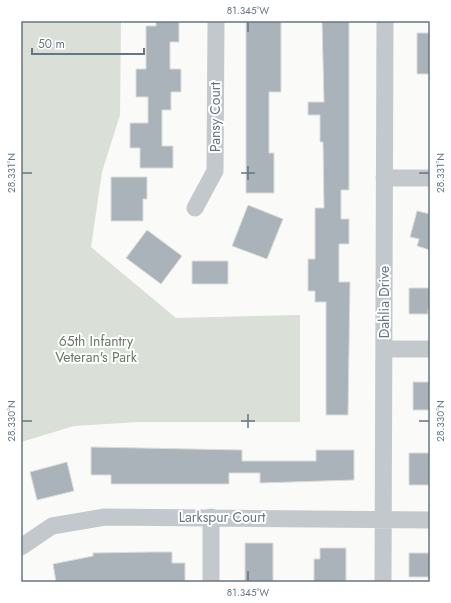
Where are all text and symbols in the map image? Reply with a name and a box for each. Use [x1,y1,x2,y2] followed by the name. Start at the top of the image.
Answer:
[227,3,269,18] text: 81.345°W
[32,30,144,56] scale bar
[38,35,65,53] text: 50 m
[205,81,225,152] street label: Pansy Court
[4,153,19,193] text: 28.331°N
[433,153,448,193] text: 28.331°N
[374,266,394,338] street label: Dahlia Drive
[55,331,138,367] park label: 65th Infantry Veteran's Park
[4,400,19,442] text: 28.330°N
[433,400,448,442] text: 28.330°N
[179,507,266,527] street label: Larkspur Court
[227,585,269,600] text: 81.345°W

